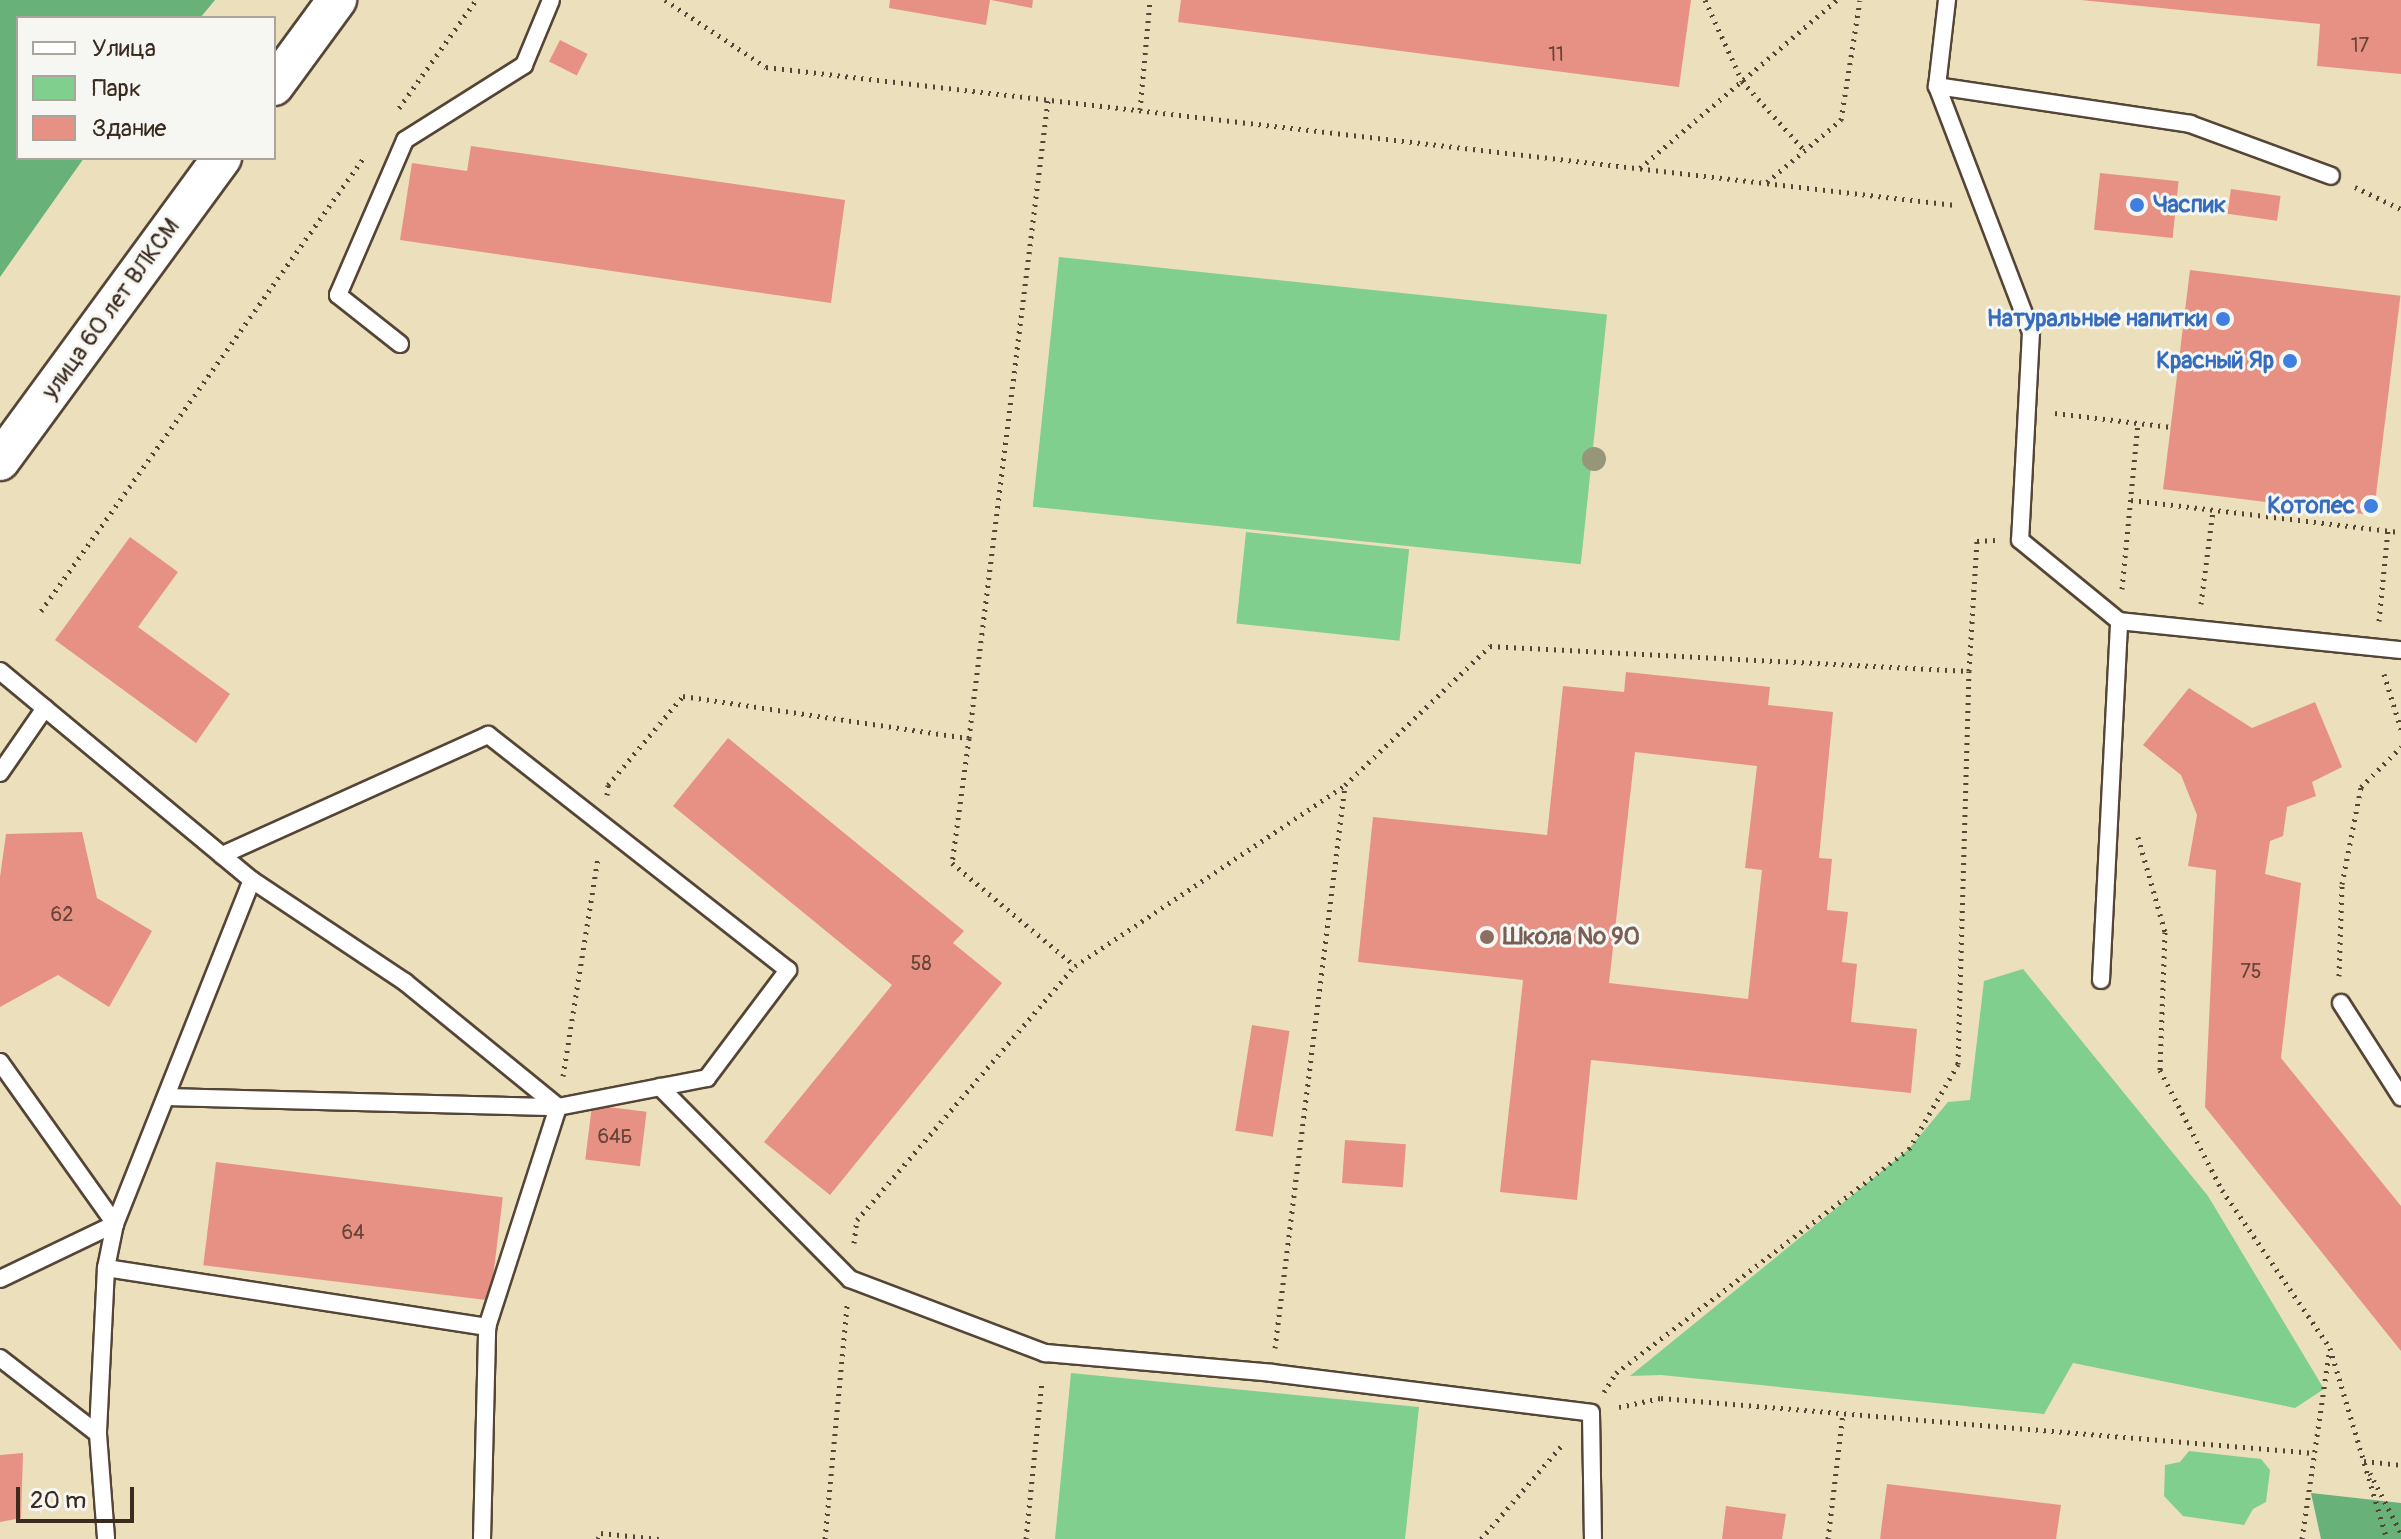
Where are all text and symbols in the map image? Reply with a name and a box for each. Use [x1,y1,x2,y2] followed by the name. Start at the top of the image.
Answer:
[16,16,276,160] legend
[2351,33,2369,57] house number: 17
[92,34,156,63] text: Улица
[1548,42,1564,66] house number: 11
[92,74,141,103] text: Парк
[92,114,166,143] text: Здание
[2153,191,2226,219] place label: Часпик
[2128,196,2146,214] marker: Часпик
[36,213,186,405] street label: улица 60 лет ВЛКСМ
[1987,305,2207,333] place label: Натуральные напитки
[2214,310,2232,328] marker: Натуральные напитки
[2156,347,2274,375] place label: Красный Яр
[2281,352,2299,370] marker: Красный Яр
[2267,492,2355,520] place label: Котопес
[2362,497,2380,515] marker: Котопес
[51,902,73,926] house number: 62
[1503,923,1640,951] place label: Школа № 90
[1478,928,1496,946] marker: Школа № 90
[911,951,931,975] house number: 58
[2240,959,2262,983] house number: 75
[597,1124,633,1148] house number: 64Б
[341,1220,365,1244] house number: 64
[20,1471,138,1521] scale bar
[30,1486,86,1515] text: 20 m

